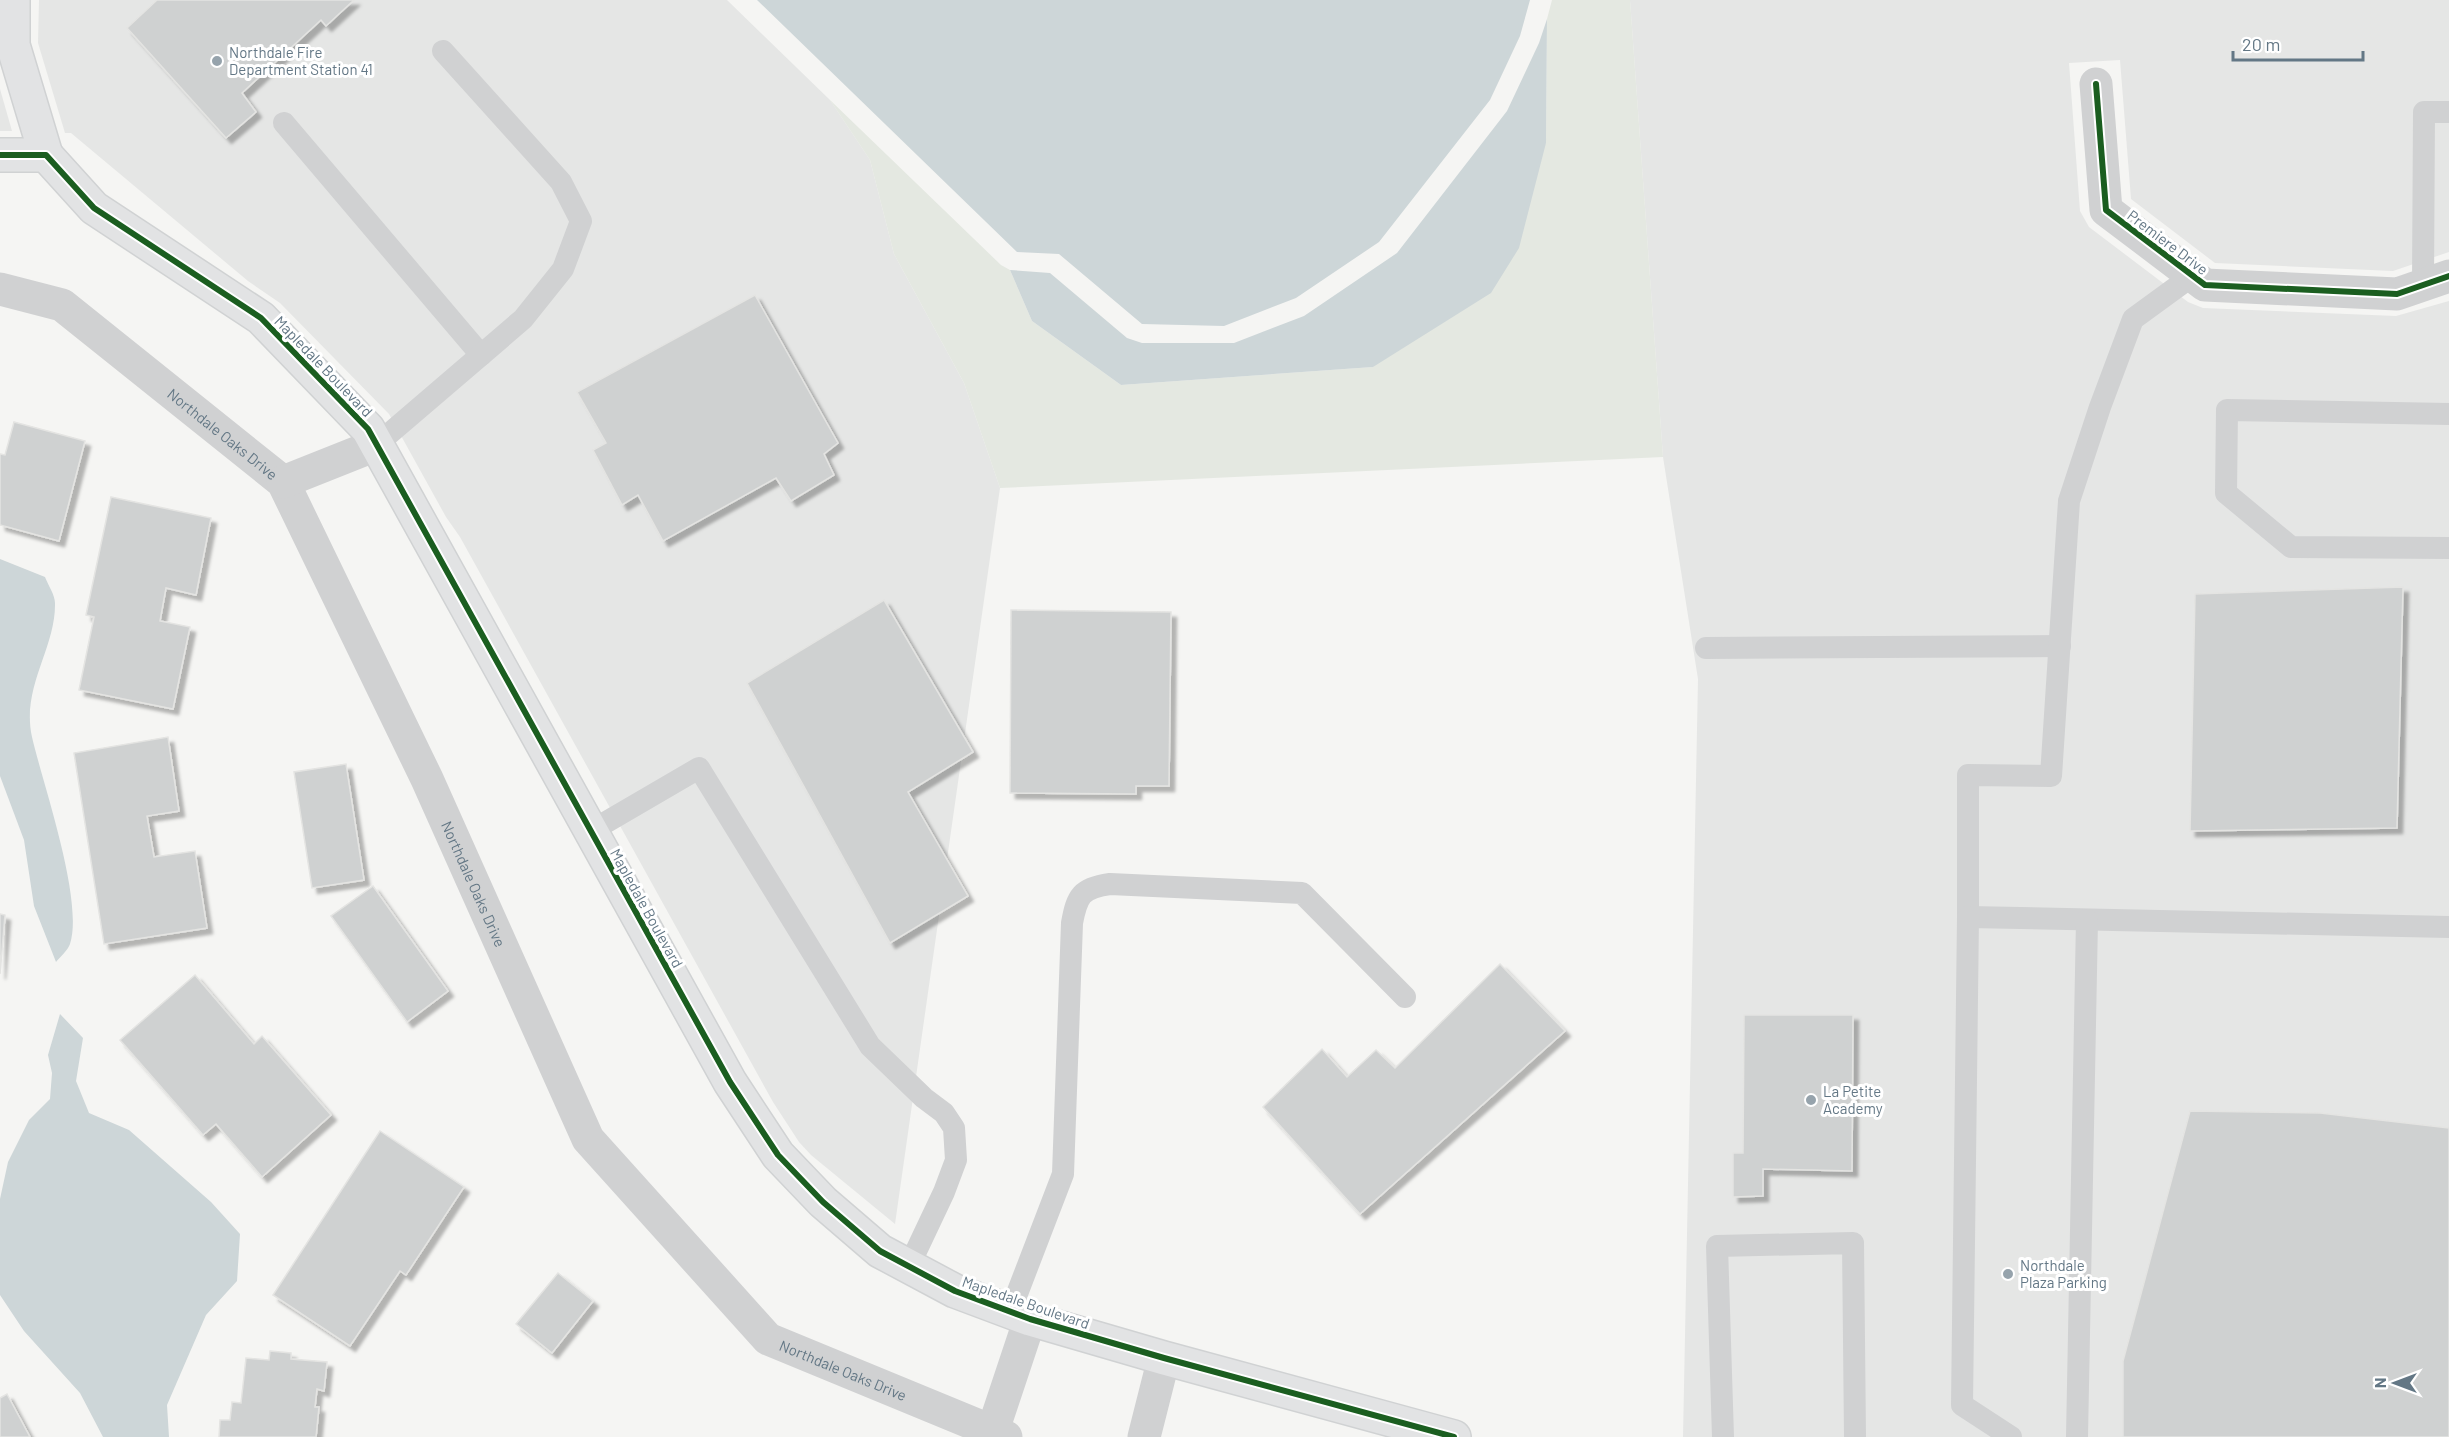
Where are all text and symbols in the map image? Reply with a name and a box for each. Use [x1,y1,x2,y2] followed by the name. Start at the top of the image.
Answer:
[2233,24,2364,62] scale bar
[2242,33,2280,55] text: 20 m
[229,43,373,78] place label: Northdale Fire Department Station 41
[210,54,224,68] marker: Northdale Fire Department Station 41
[2124,206,2212,278] street label: Premiere Drive
[271,312,377,420] street label: Mapledale Boulevard
[164,384,281,483] street label: Northdale Oaks Drive
[438,818,510,949] street label: Northdale Oaks Drive
[607,845,687,971] street label: Mapledale Boulevard
[1823,1082,1883,1117] place label: La Petite Academy
[1804,1093,1818,1107] marker: La Petite Academy
[2020,1256,2107,1291] place label: Northdale Plaza Parking
[2001,1267,2015,1281] marker: Northdale Plaza Parking
[960,1272,1092,1332] street label: Mapledale Boulevard
[777,1336,909,1404] street label: Northdale Oaks Drive
[2365,1353,2425,1413] north arrow
[2370,1378,2389,1388] text: N

